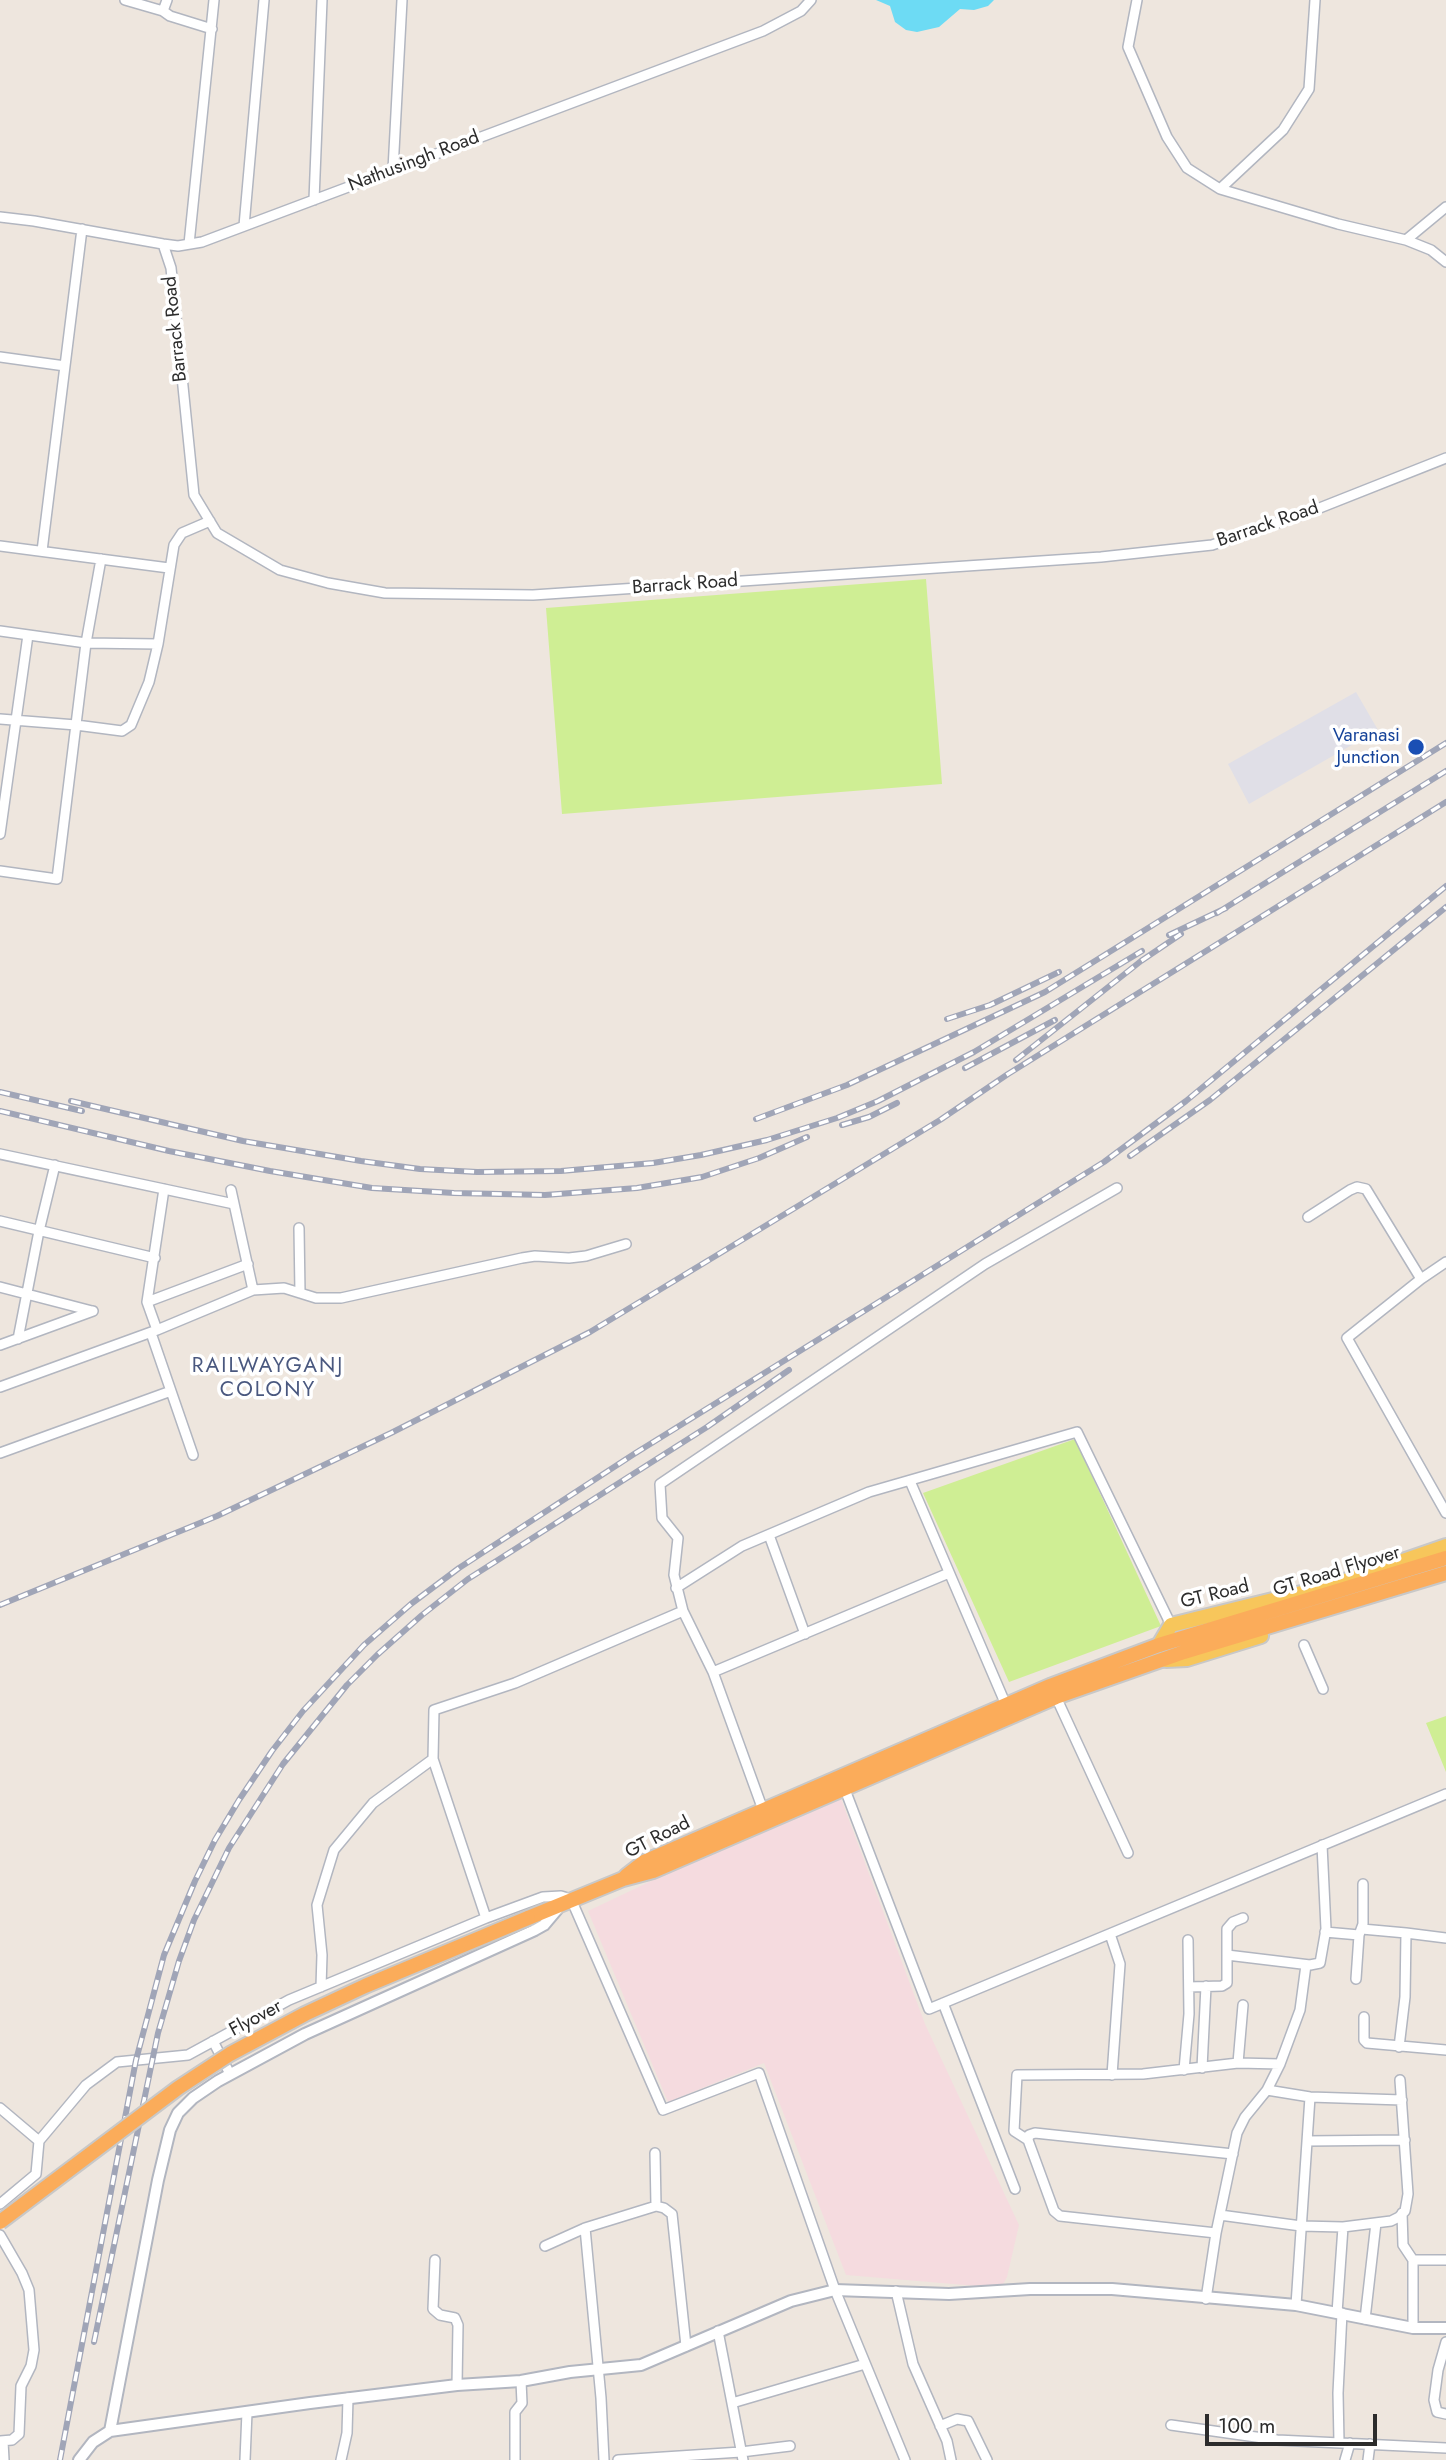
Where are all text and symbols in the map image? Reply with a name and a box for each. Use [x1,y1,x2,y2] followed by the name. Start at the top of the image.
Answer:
[345,127,483,197] street label: Nathusingh Road
[159,275,193,383] street label: Barrack Road
[1214,497,1322,553] street label: Barrack Road
[631,570,739,600] street label: Barrack Road
[1333,725,1400,769] place label: Varanasi Junction
[1406,737,1426,757] marker: Varanasi Junction
[193,1354,343,1404] district label: RAILWAYGANJ COLONY
[1271,1542,1403,1602] street label: GT Road Flyover
[1178,1576,1252,1614] street label: GT Road
[622,1812,694,1864] street label: GT Road
[226,1996,286,2042] street label: Flyover
[1208,2400,1380,2444] scale bar
[1218,2411,1275,2441] text: 100 m

